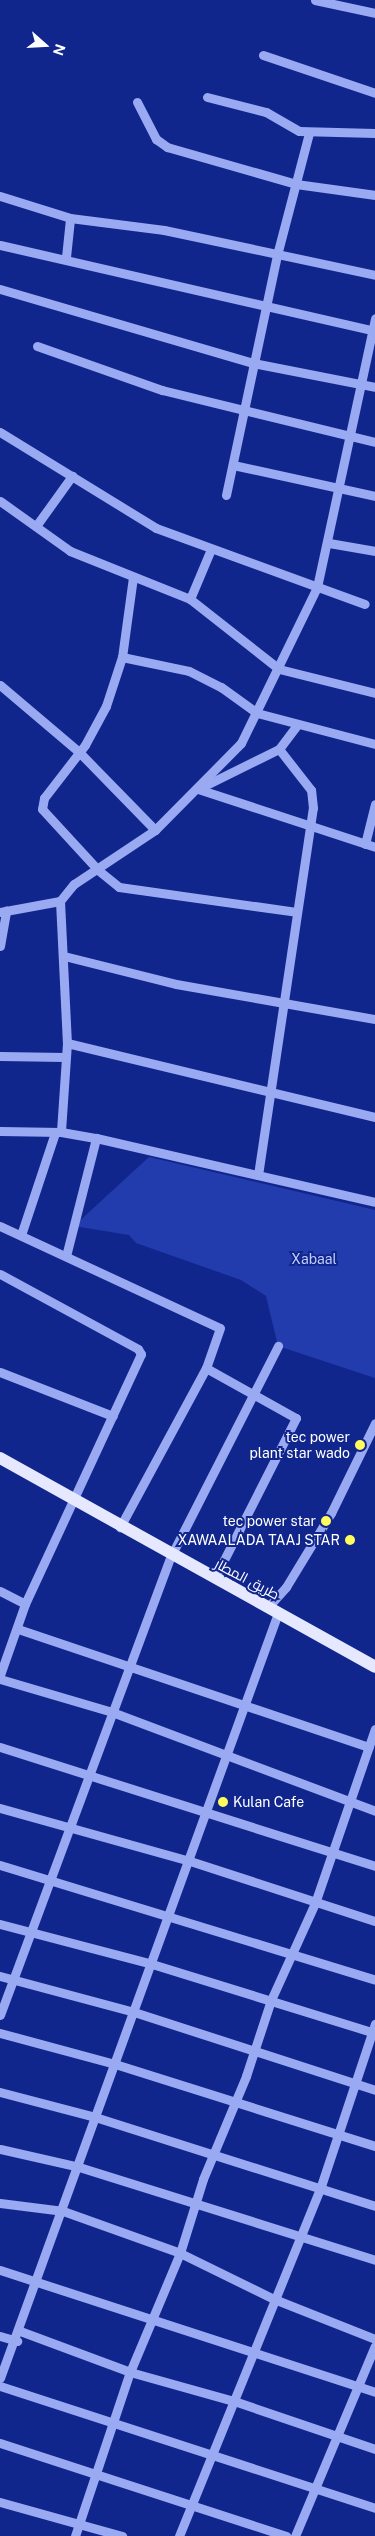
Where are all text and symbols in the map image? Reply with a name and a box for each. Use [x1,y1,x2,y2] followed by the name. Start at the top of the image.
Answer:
[20,20,70,70] north arrow
[50,42,69,58] text: N
[291,1251,337,1267] park label: Xabaal
[249,1429,350,1461] place label: tec power plant star wado
[354,1439,366,1451] marker: tec power plant star wado
[223,1513,316,1529] place label: tec power star
[320,1515,332,1527] marker: tec power star
[178,1532,340,1548] place label: XAWAALADA TAAJ STAR
[344,1534,356,1546] marker: XAWAALADA TAAJ STAR
[212,1555,282,1603] street label: طريق المطار
[233,1794,304,1810] place label: Kulan Cafe
[217,1796,229,1808] marker: Kulan Cafe

